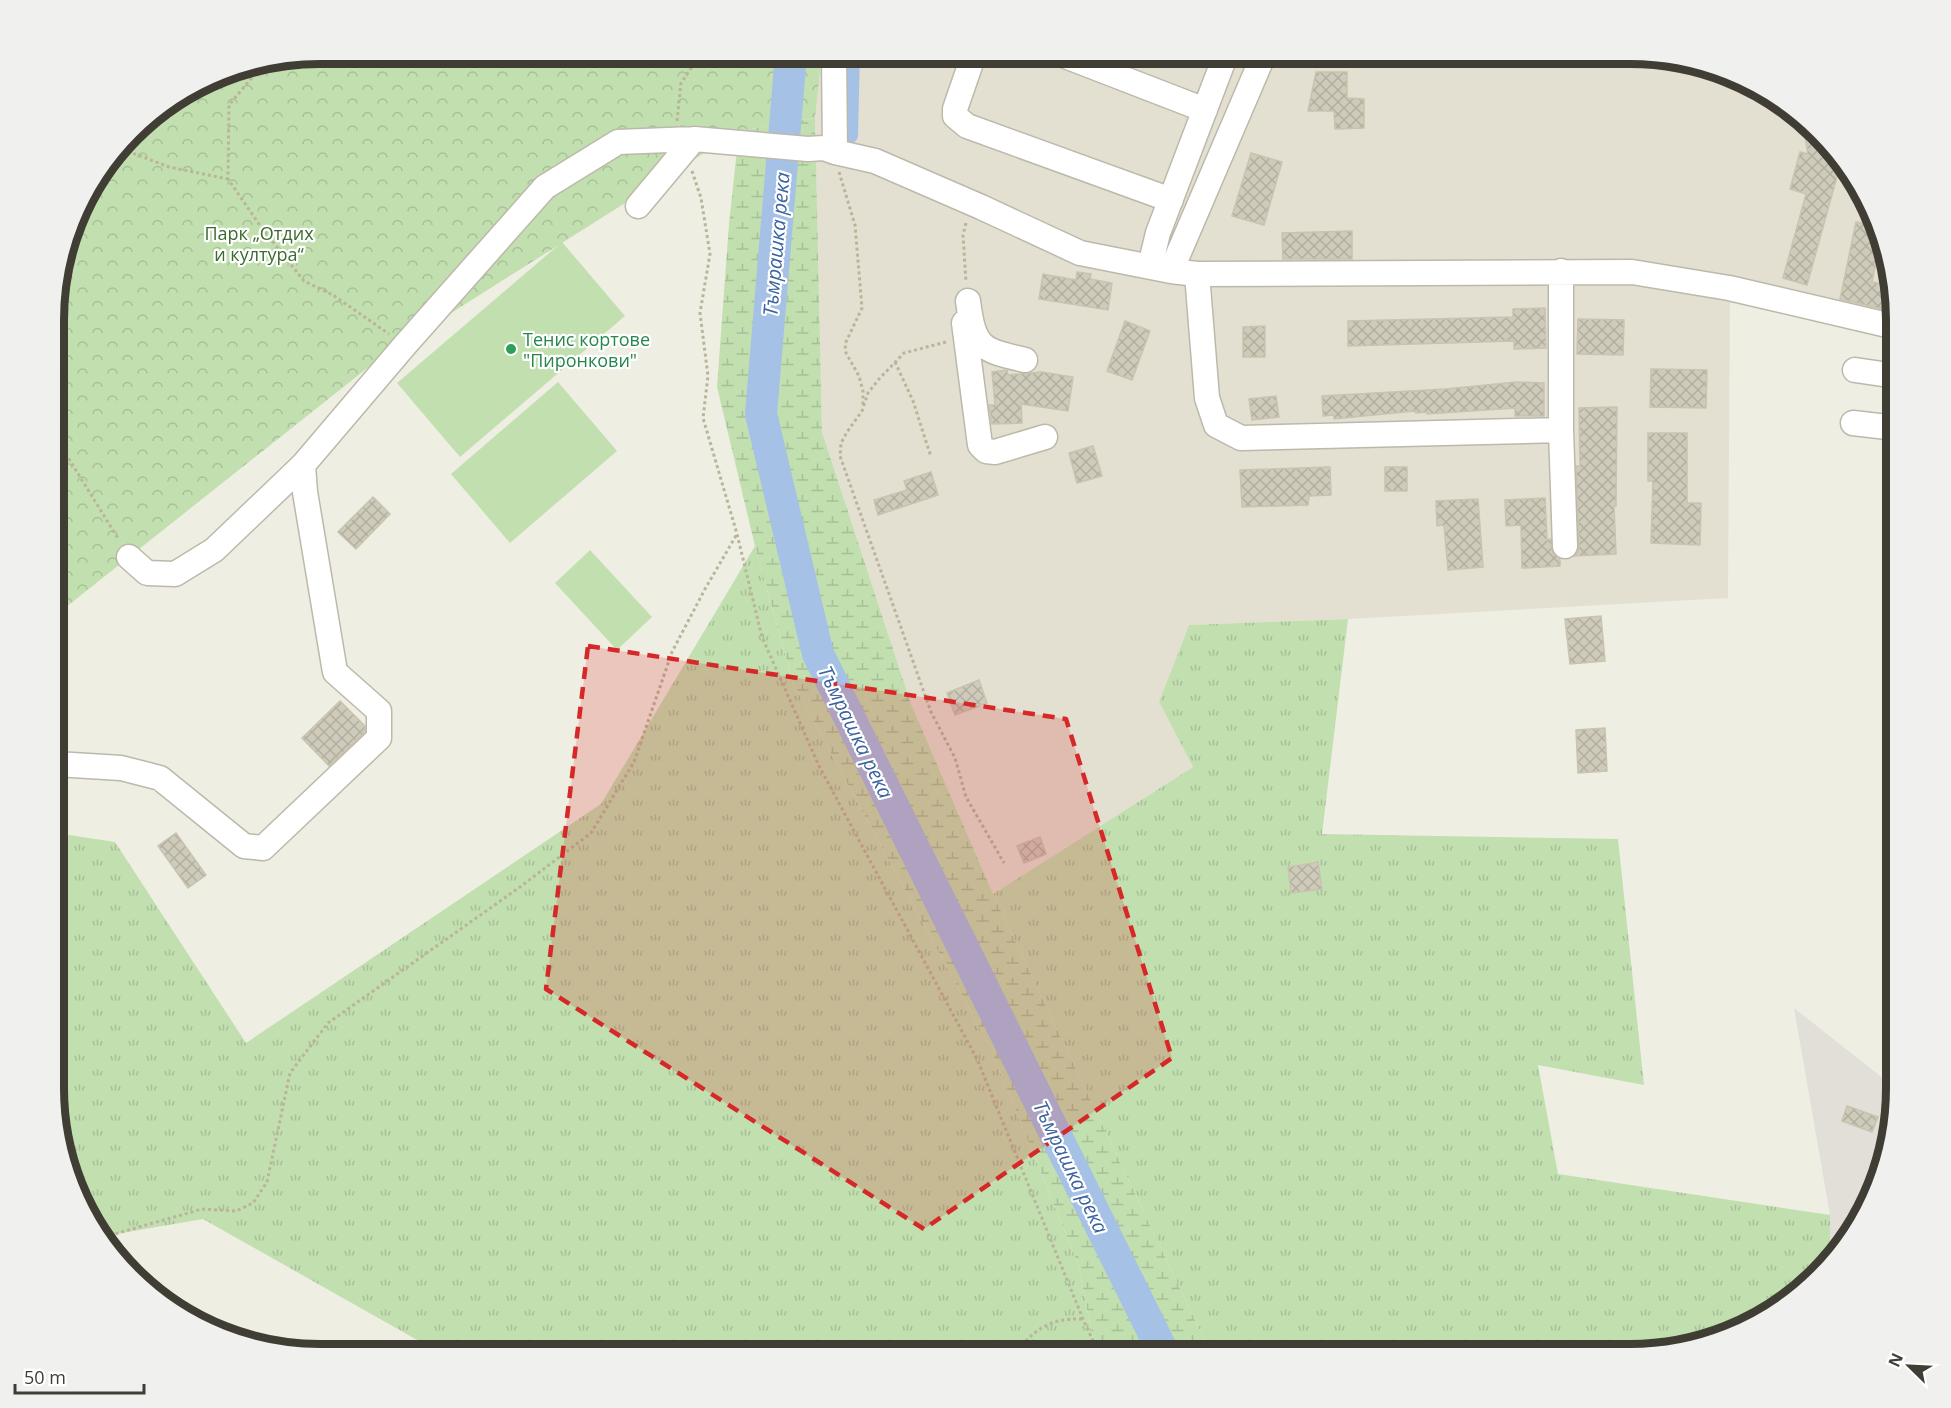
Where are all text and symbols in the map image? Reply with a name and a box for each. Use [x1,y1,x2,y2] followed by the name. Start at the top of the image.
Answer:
[756,171,796,317] water label: Тъмрашка река
[204,221,314,266] park label: Парк „Отдих и култура“
[523,327,650,372] place label: Тенис кортове "Пиронкови"
[504,342,518,356] marker: Тенис кортове "Пиронкови"
[812,661,900,803] water label: Тъмрашка река
[1027,1096,1115,1238] water label: Тъмрашка река
[1879,1336,1939,1396] north arrow
[1883,1349,1908,1370] text: N
[15,1357,144,1395] scale bar
[24,1365,66,1389] text: 50 m

